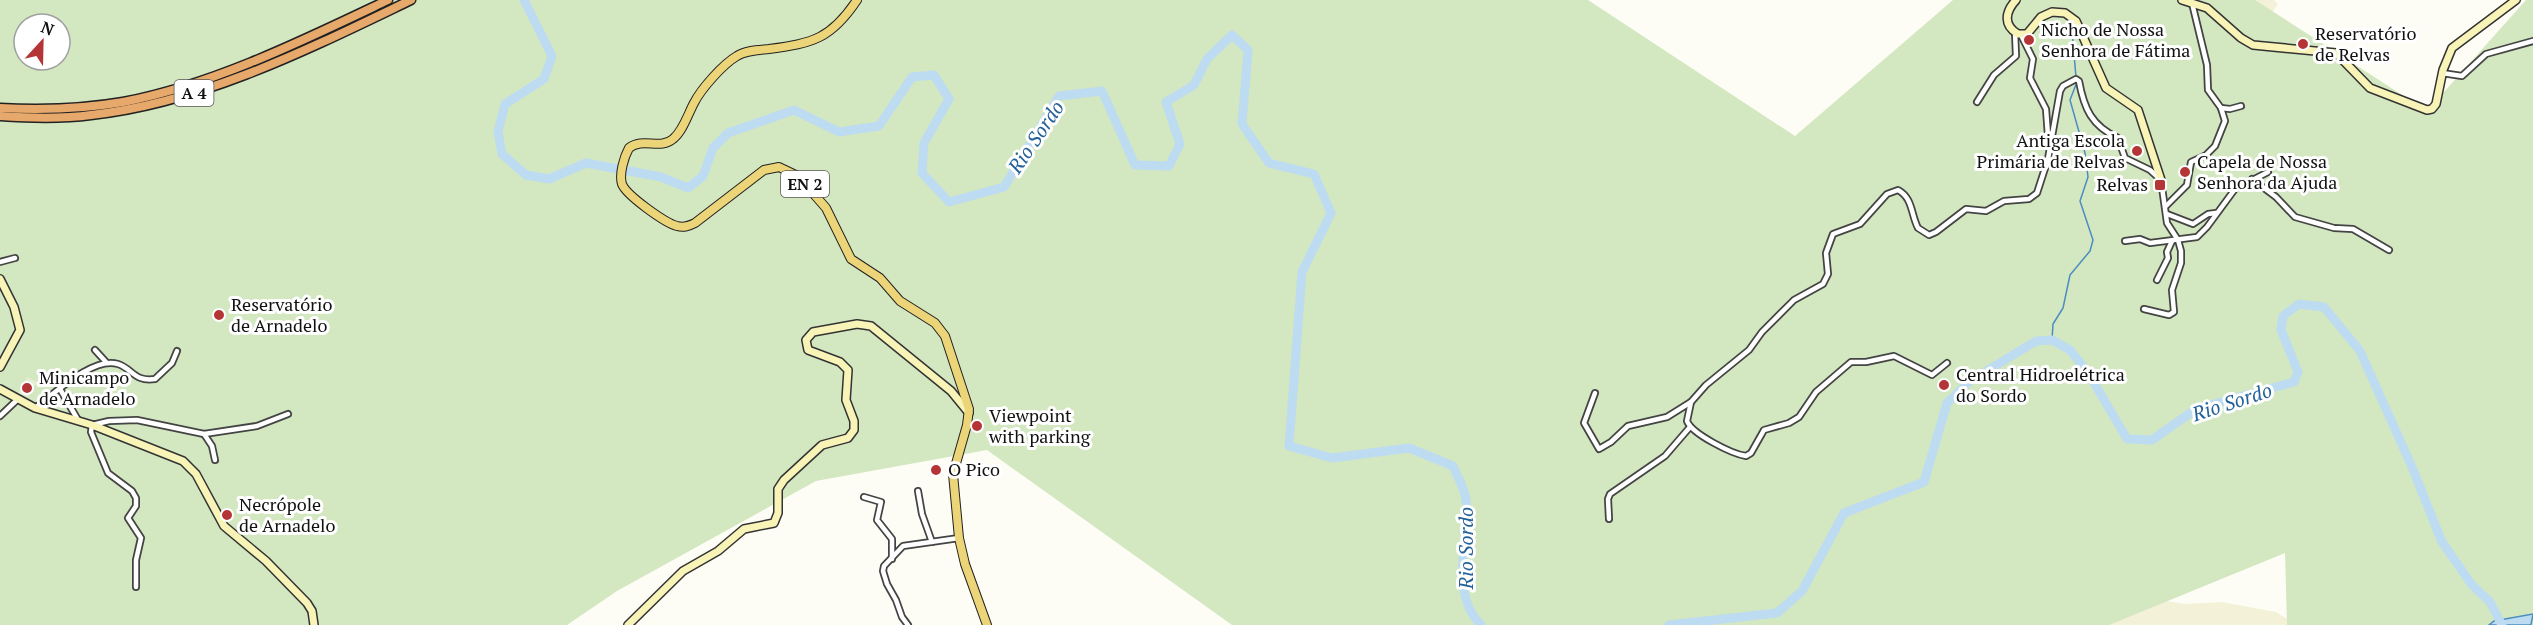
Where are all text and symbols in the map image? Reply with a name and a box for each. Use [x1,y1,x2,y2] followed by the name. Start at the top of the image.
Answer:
[12,12,72,72] north arrow
[38,16,57,41] text: N
[2041,17,2190,62] place label: Nicho de Nossa Senhora de Fátima
[2315,21,2416,66] place label: Reservatório de Relvas
[2022,33,2036,47] marker: Nicho de Nossa Senhora de Fátima
[2296,37,2310,51] marker: Reservatório de Relvas
[174,80,214,106] road number: A 4
[1001,95,1070,179] water label: Rio Sordo
[1977,128,2125,173] place label: Antiga Escola Primária de Relvas
[2130,144,2144,158] marker: Antiga Escola Primária de Relvas
[2197,149,2337,194] place label: Capela de Nossa Senhora da Ajuda
[2178,165,2192,179] marker: Capela de Nossa Senhora da Ajuda
[781,171,829,197] road number: EN 2
[2096,172,2148,196] place label: Relvas
[2153,178,2167,192] marker: Relvas
[231,292,332,337] place label: Reservatório de Arnadelo
[212,308,226,322] marker: Reservatório de Arnadelo
[1956,362,2125,407] place label: Central Hidroelétrica do Sordo
[39,365,136,410] place label: Minicampo de Arnadelo
[2188,376,2275,427] water label: Rio Sordo
[1937,378,1951,392] marker: Central Hidroelétrica do Sordo
[20,381,34,395] marker: Minicampo de Arnadelo
[988,403,1091,448] place label: Viewpoint with parking
[970,419,984,433] marker: Viewpoint with parking
[948,457,1000,481] place label: O Pico
[929,463,943,477] marker: O Pico
[239,492,336,537] place label: Necrópole de Arnadelo
[1452,507,1479,590] water label: Rio Sordo
[220,508,234,522] marker: Necrópole de Arnadelo

